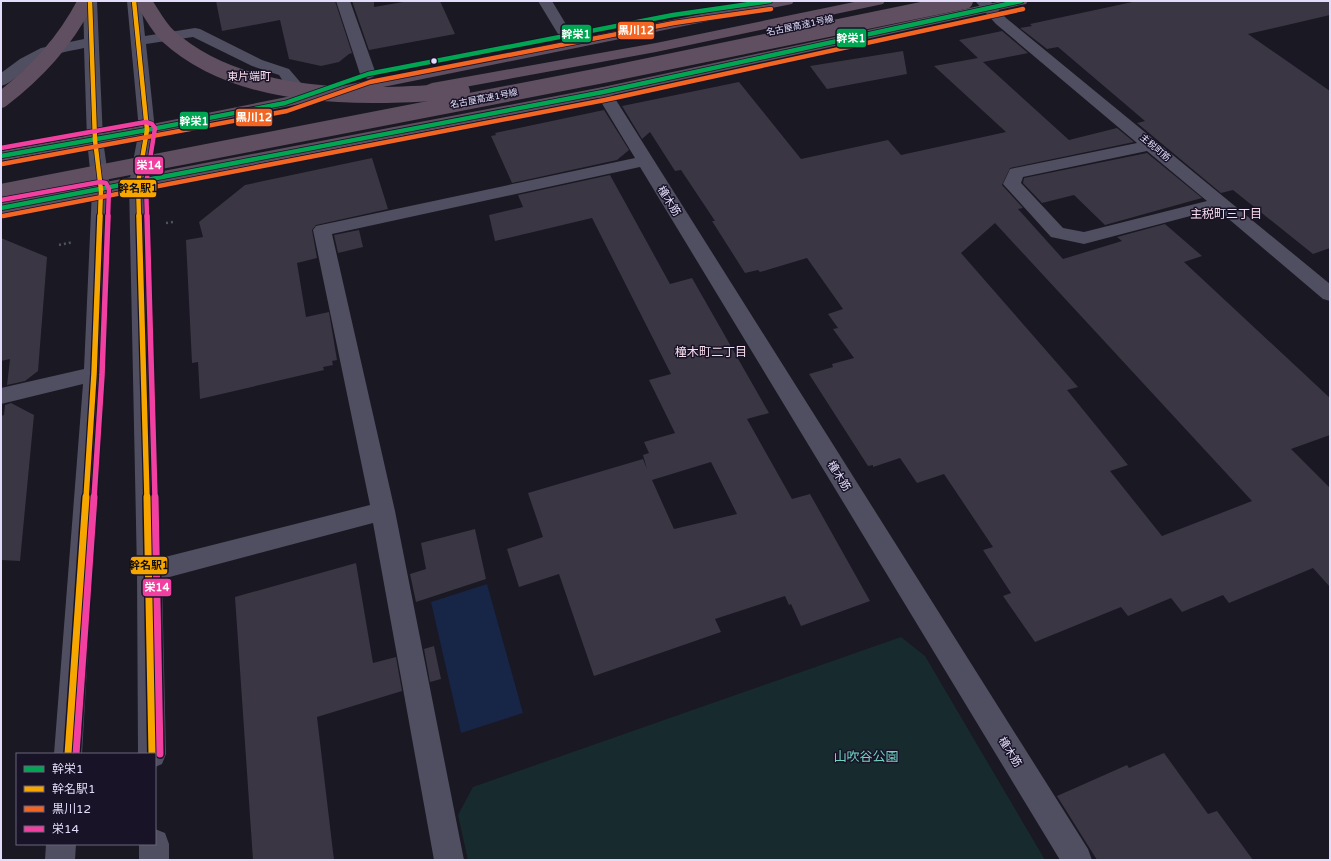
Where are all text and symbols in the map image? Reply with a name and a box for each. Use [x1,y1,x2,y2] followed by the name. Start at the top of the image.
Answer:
[765,13,836,39] street label: 名古屋高速1号線
[617,21,655,40] line badge: 黒川12
[561,24,592,43] line badge: 幹栄1
[618,24,654,37] text: 黒川12
[562,28,591,41] text: 幹栄1
[836,28,867,48] line badge: 幹栄1
[837,32,866,45] text: 幹栄1
[429,56,439,66] unlabelled marker
[227,70,271,83] district label: 東片端町
[449,87,520,111] street label: 名古屋高速1号線
[235,108,273,127] line badge: 黒川12
[179,111,209,130] line badge: 幹栄1
[236,111,272,124] text: 黒川12
[180,115,209,128] text: 幹栄1
[1138,132,1172,164] street label: 主税町筋
[134,156,164,175] line badge: 栄14
[137,159,161,172] text: 栄14
[119,179,157,198] line badge: 幹名駅1
[118,182,158,195] text: 幹名駅1
[655,184,683,218] street label: 橦木筋
[1190,207,1262,221] district label: 主税町三丁目
[675,345,747,359] district label: 橦木町二丁目
[825,459,853,493] street label: 橦木筋
[130,556,168,575] line badge: 幹名駅1
[129,559,169,572] text: 幹名駅1
[142,578,172,597] line badge: 栄14
[145,581,169,594] text: 栄14
[996,735,1024,769] street label: 橦木筋
[833,749,899,765] park label: 山吹谷公園
[16,753,156,845] legend
[52,762,84,776] text: 幹栄1
[52,782,96,796] text: 幹名駅1
[52,802,91,816] text: 黒川12
[52,822,80,836] text: 栄14

